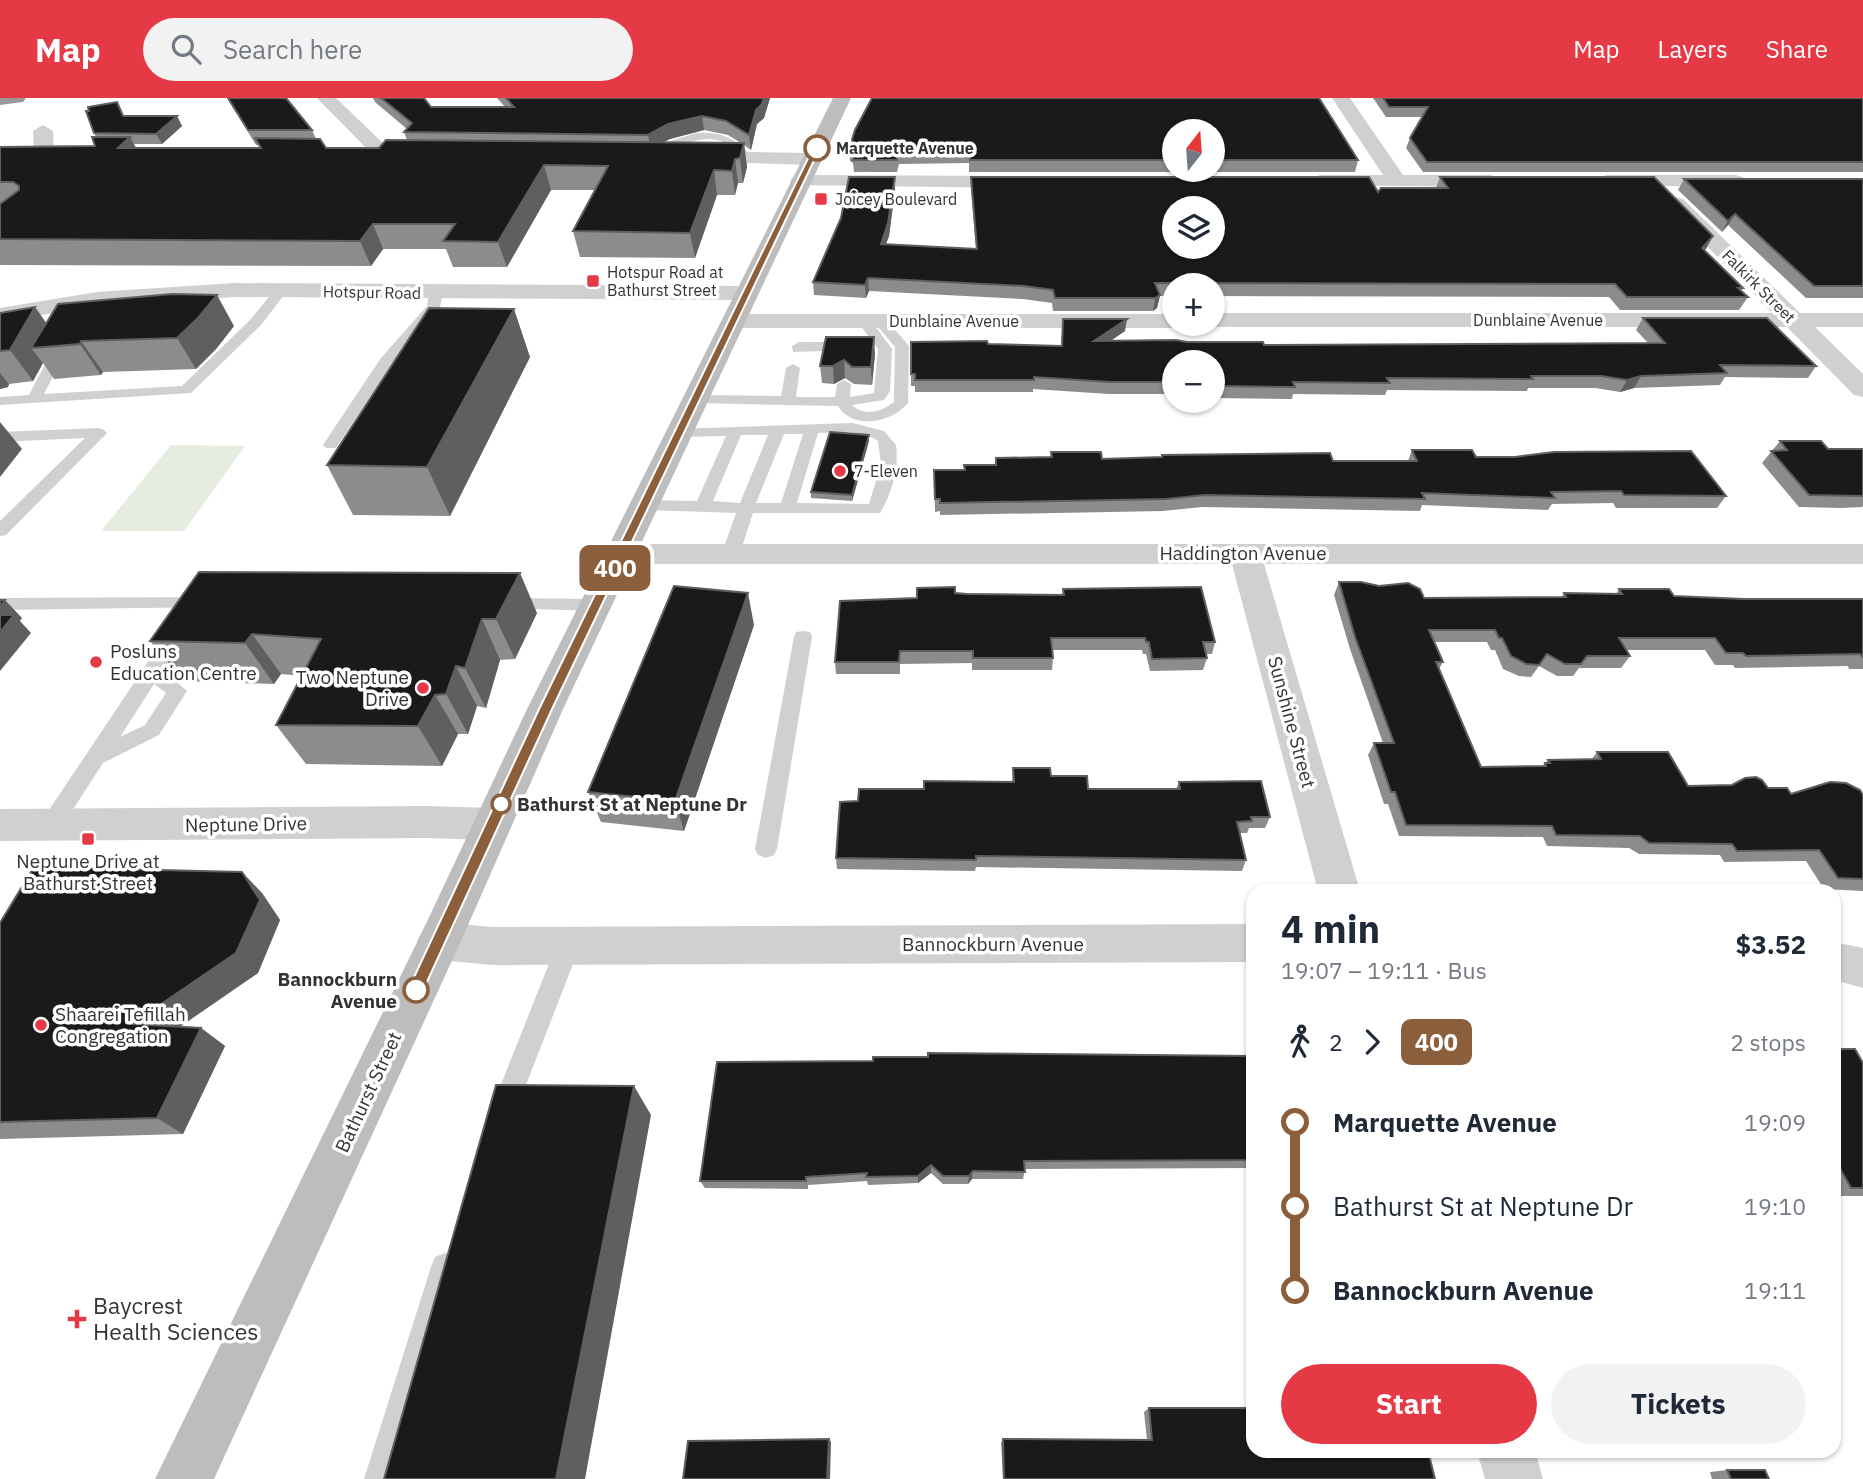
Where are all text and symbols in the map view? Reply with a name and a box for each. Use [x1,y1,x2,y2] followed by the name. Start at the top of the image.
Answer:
[143,18,633,81] search box
[35,28,101,71] text: Map
[167,30,205,68] icon: search
[223,32,362,66] text: Search here
[1573,33,1620,65] text: Map
[1658,33,1728,65] text: Layers
[1766,33,1828,65] text: Share
[1162,119,1225,182] north arrow
[1162,119,1225,413] map controls
[804,135,830,161] marker: Marquette Avenue
[836,138,974,158] place label: Marquette Avenue
[835,189,957,209] place label: Joicey Boulevard
[813,191,829,207] marker: Joicey Boulevard
[1162,196,1225,259] button: layers
[1718,245,1800,327] street label: Falkirk Street
[607,262,723,300] place label: Hotspur Road at Bathurst Street
[585,273,601,289] marker: Hotspur Road at Bathurst Street
[1162,273,1225,336] button: +
[323,281,421,303] street label: Hotspur Road
[1473,310,1603,330] street label: Dunblaine Avenue
[889,311,1019,331] street label: Dunblaine Avenue
[1162,350,1225,413] button: −
[854,461,918,481] place label: 7-Eleven
[832,463,848,479] marker: 7-Eleven
[1159,541,1327,565] street label: Haddington Avenue
[575,545,655,591] line badge: 400
[593,552,637,584] text: 400
[110,639,257,685] place label: Posluns Education Centre
[88,654,104,670] marker: Posluns Education Centre
[1263,654,1321,790] street label: Sunshine Street
[296,665,409,711] place label: Two Neptune Drive
[415,680,431,696] marker: Two Neptune Drive
[517,792,747,816] place label: Bathurst St at Neptune Dr
[491,794,511,814] marker: Bathurst St at Neptune Dr
[185,811,307,837] street label: Neptune Drive
[80,831,96,847] marker: Neptune Drive at Bathurst Street
[16,849,160,895] place label: Neptune Drive at Bathurst Street
[1281,904,1380,953] text: 4 min
[1736,927,1806,961] text: $3.52
[902,932,1084,956] street label: Bannockburn Avenue
[1281,955,1487,985] text: 19:07 – 19:11 · Bus
[277,967,397,1013] place label: Bannockburn Avenue
[403,977,429,1003] marker: Bannockburn Avenue
[55,1002,186,1048] place label: Shaarei Tefillah Congregation
[33,1017,49,1033] marker: Shaarei Tefillah Congregation
[1281,1023,1319,1061] icon: walk
[1353,1023,1391,1061] icon: forward
[1415,1026,1458,1058] text: 400
[1329,1027,1343,1057] text: 2
[1730,1027,1806,1057] text: 2 stops
[330,1028,406,1156] street label: Bathurst Street
[1333,1105,1557,1139] text: Marquette Avenue
[1744,1107,1806,1137] text: 19:09
[1333,1189,1633,1223] text: Bathurst St at Neptune Dr
[1744,1191,1806,1221] text: 19:10
[1333,1273,1594,1307] text: Bannockburn Avenue
[1744,1275,1806,1305] text: 19:11
[93,1290,259,1346] place label: Baycrest Health Sciences
[67,1309,87,1329] marker: Baycrest Health Sciences
[1281,1364,1537,1444] button: Start
[1551,1364,1806,1444] button: Tickets

